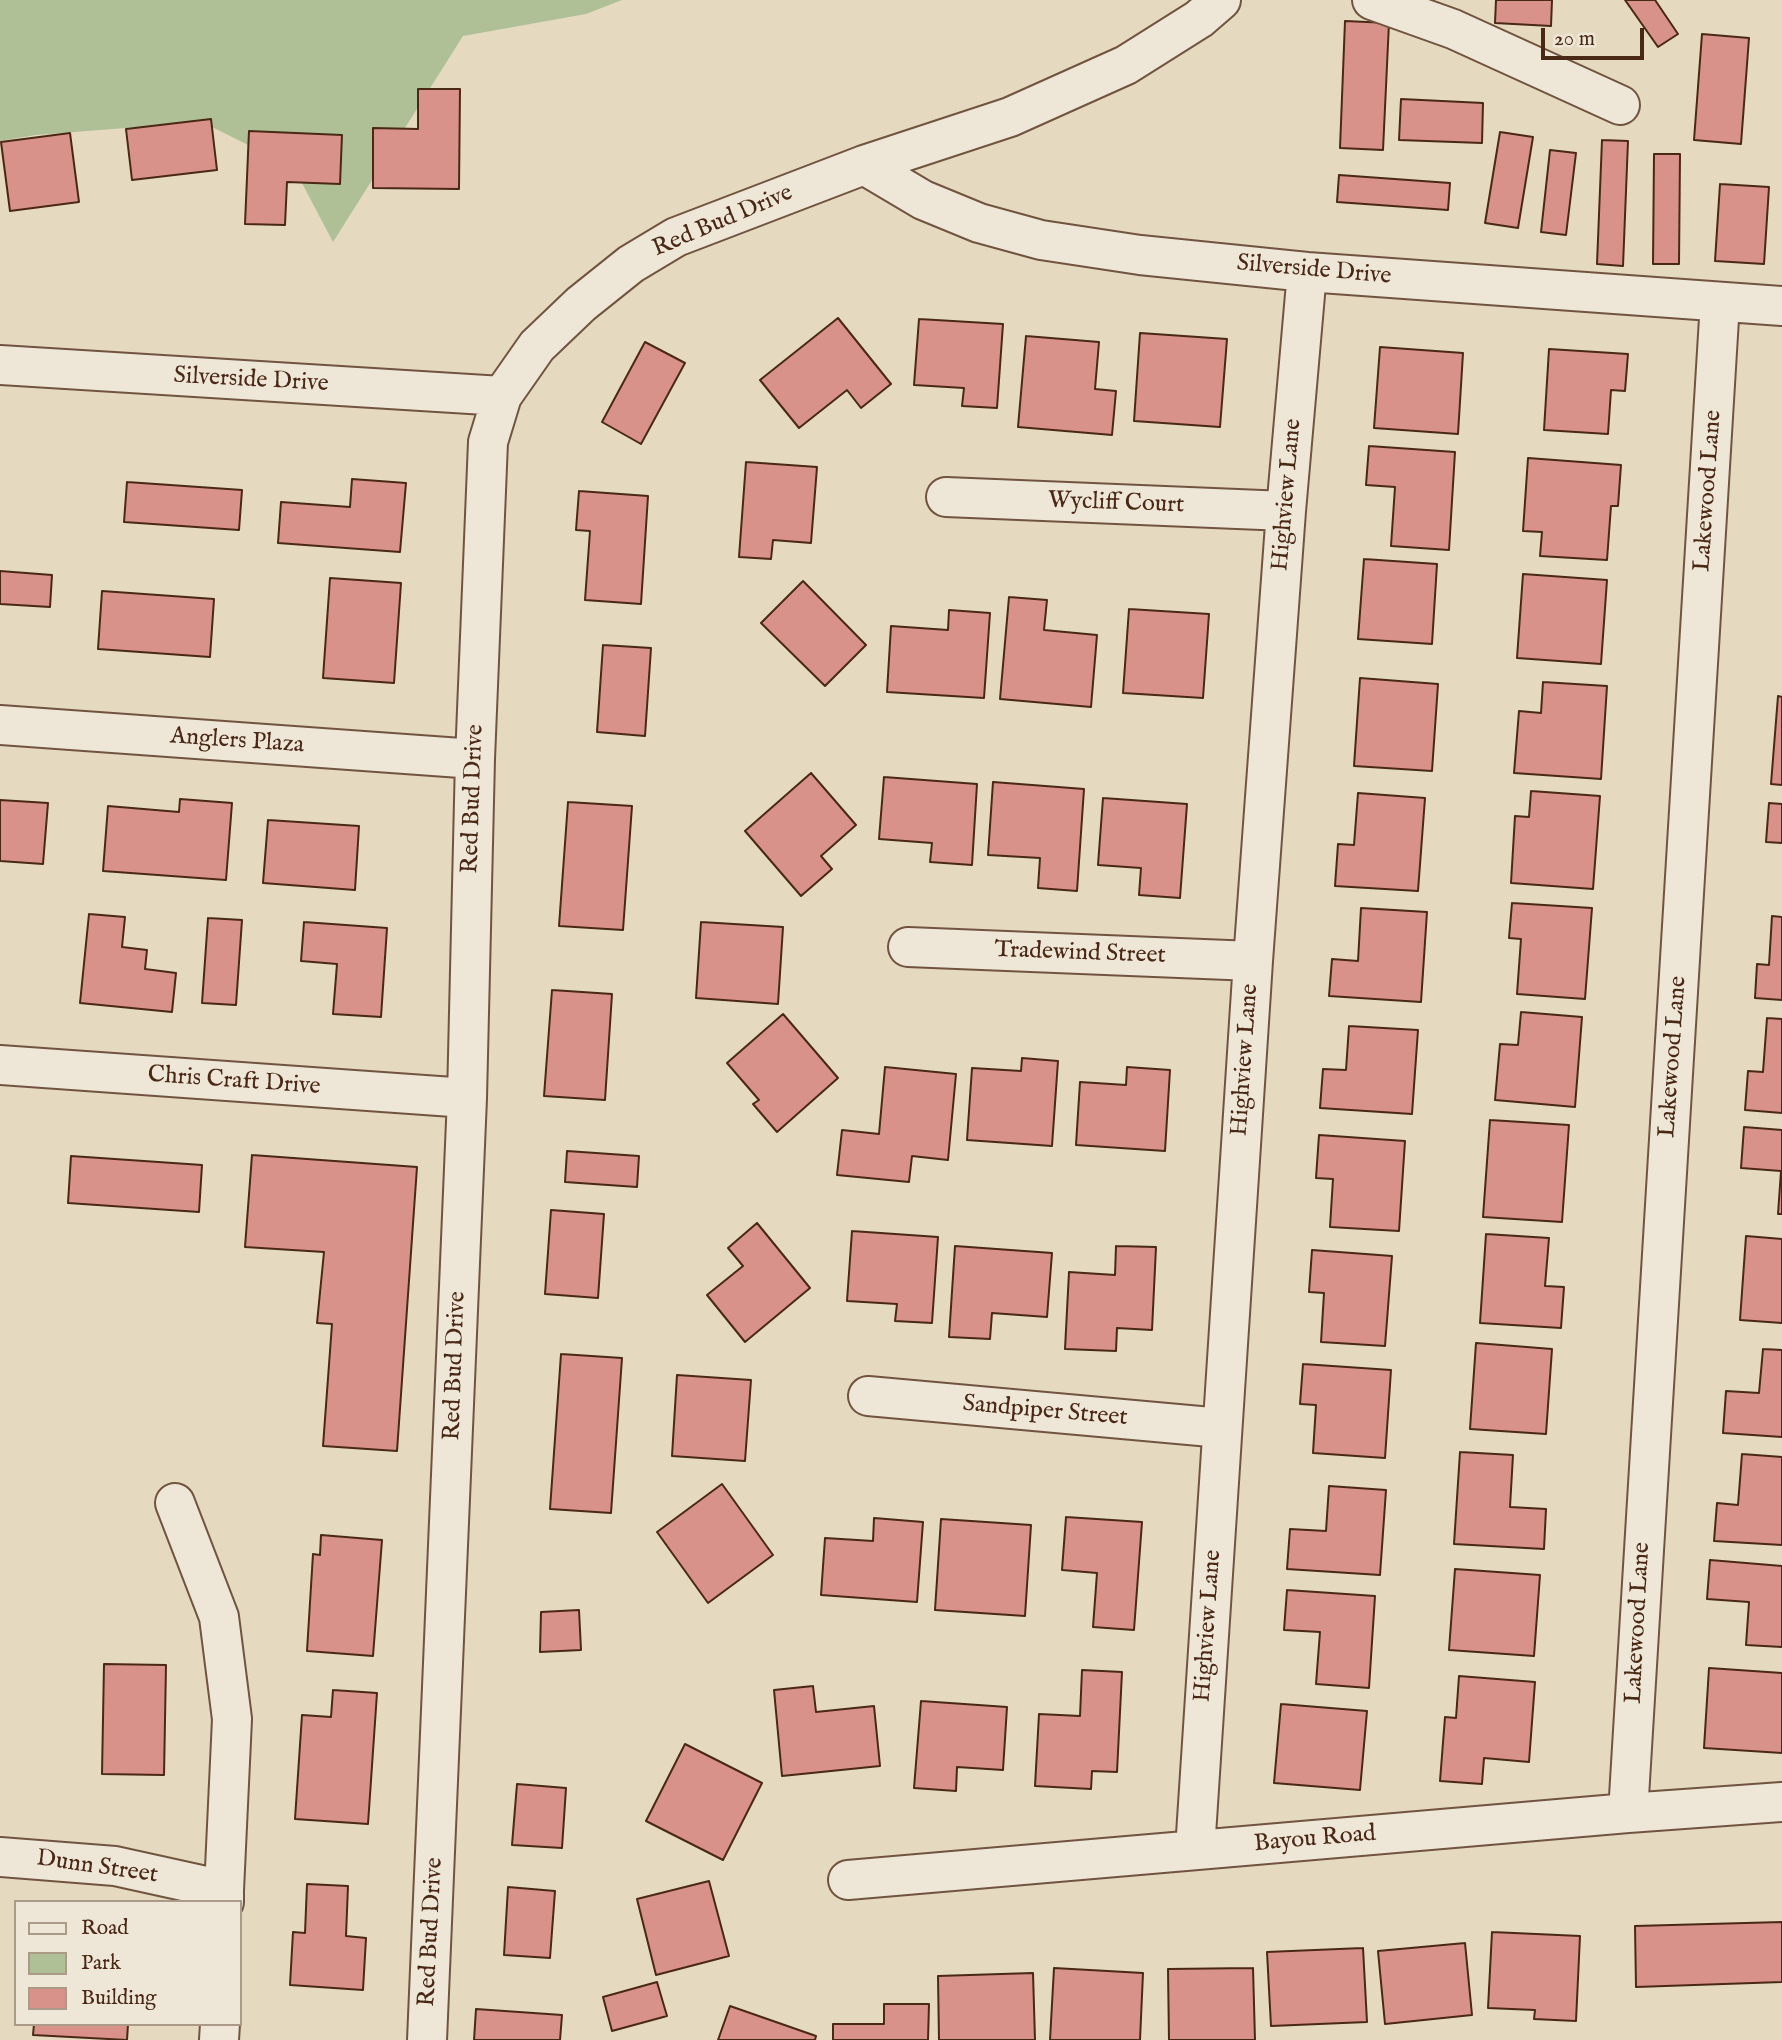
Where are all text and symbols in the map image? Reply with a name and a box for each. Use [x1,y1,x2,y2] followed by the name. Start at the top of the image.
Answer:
[1544,14,1647,58] scale bar
[1554,26,1595,53] text: 20 m
[649,180,797,264] street label: Red Bud Drive
[1236,250,1392,292] street label: Silverside Drive
[173,363,329,399] street label: Silverside Drive
[1689,409,1729,573] street label: Lakewood Lane
[1267,418,1309,572] street label: Highview Lane
[1047,487,1185,521] street label: Wycliff Court
[169,723,305,761] street label: Anglers Plaza
[457,724,491,874] street label: Red Bud Drive
[994,937,1166,971] street label: Tradewind Street
[1654,975,1694,1139] street label: Lakewood Lane
[1226,983,1266,1137] street label: Highview Lane
[147,1062,321,1102] street label: Chris Craft Drive
[439,1291,473,1441] street label: Red Bud Drive
[961,1390,1129,1434] street label: Sandpiper Street
[1620,1541,1658,1705] street label: Lakewood Lane
[1189,1549,1229,1703] street label: Highview Lane
[1253,1820,1377,1860] street label: Bayou Road
[35,1845,159,1891] street label: Dunn Street
[414,1857,450,2007] street label: Red Bud Drive
[14,1900,242,2026] legend
[81,1915,128,1942] text: Road
[81,1950,121,1977] text: Park
[81,1985,156,2012] text: Building

